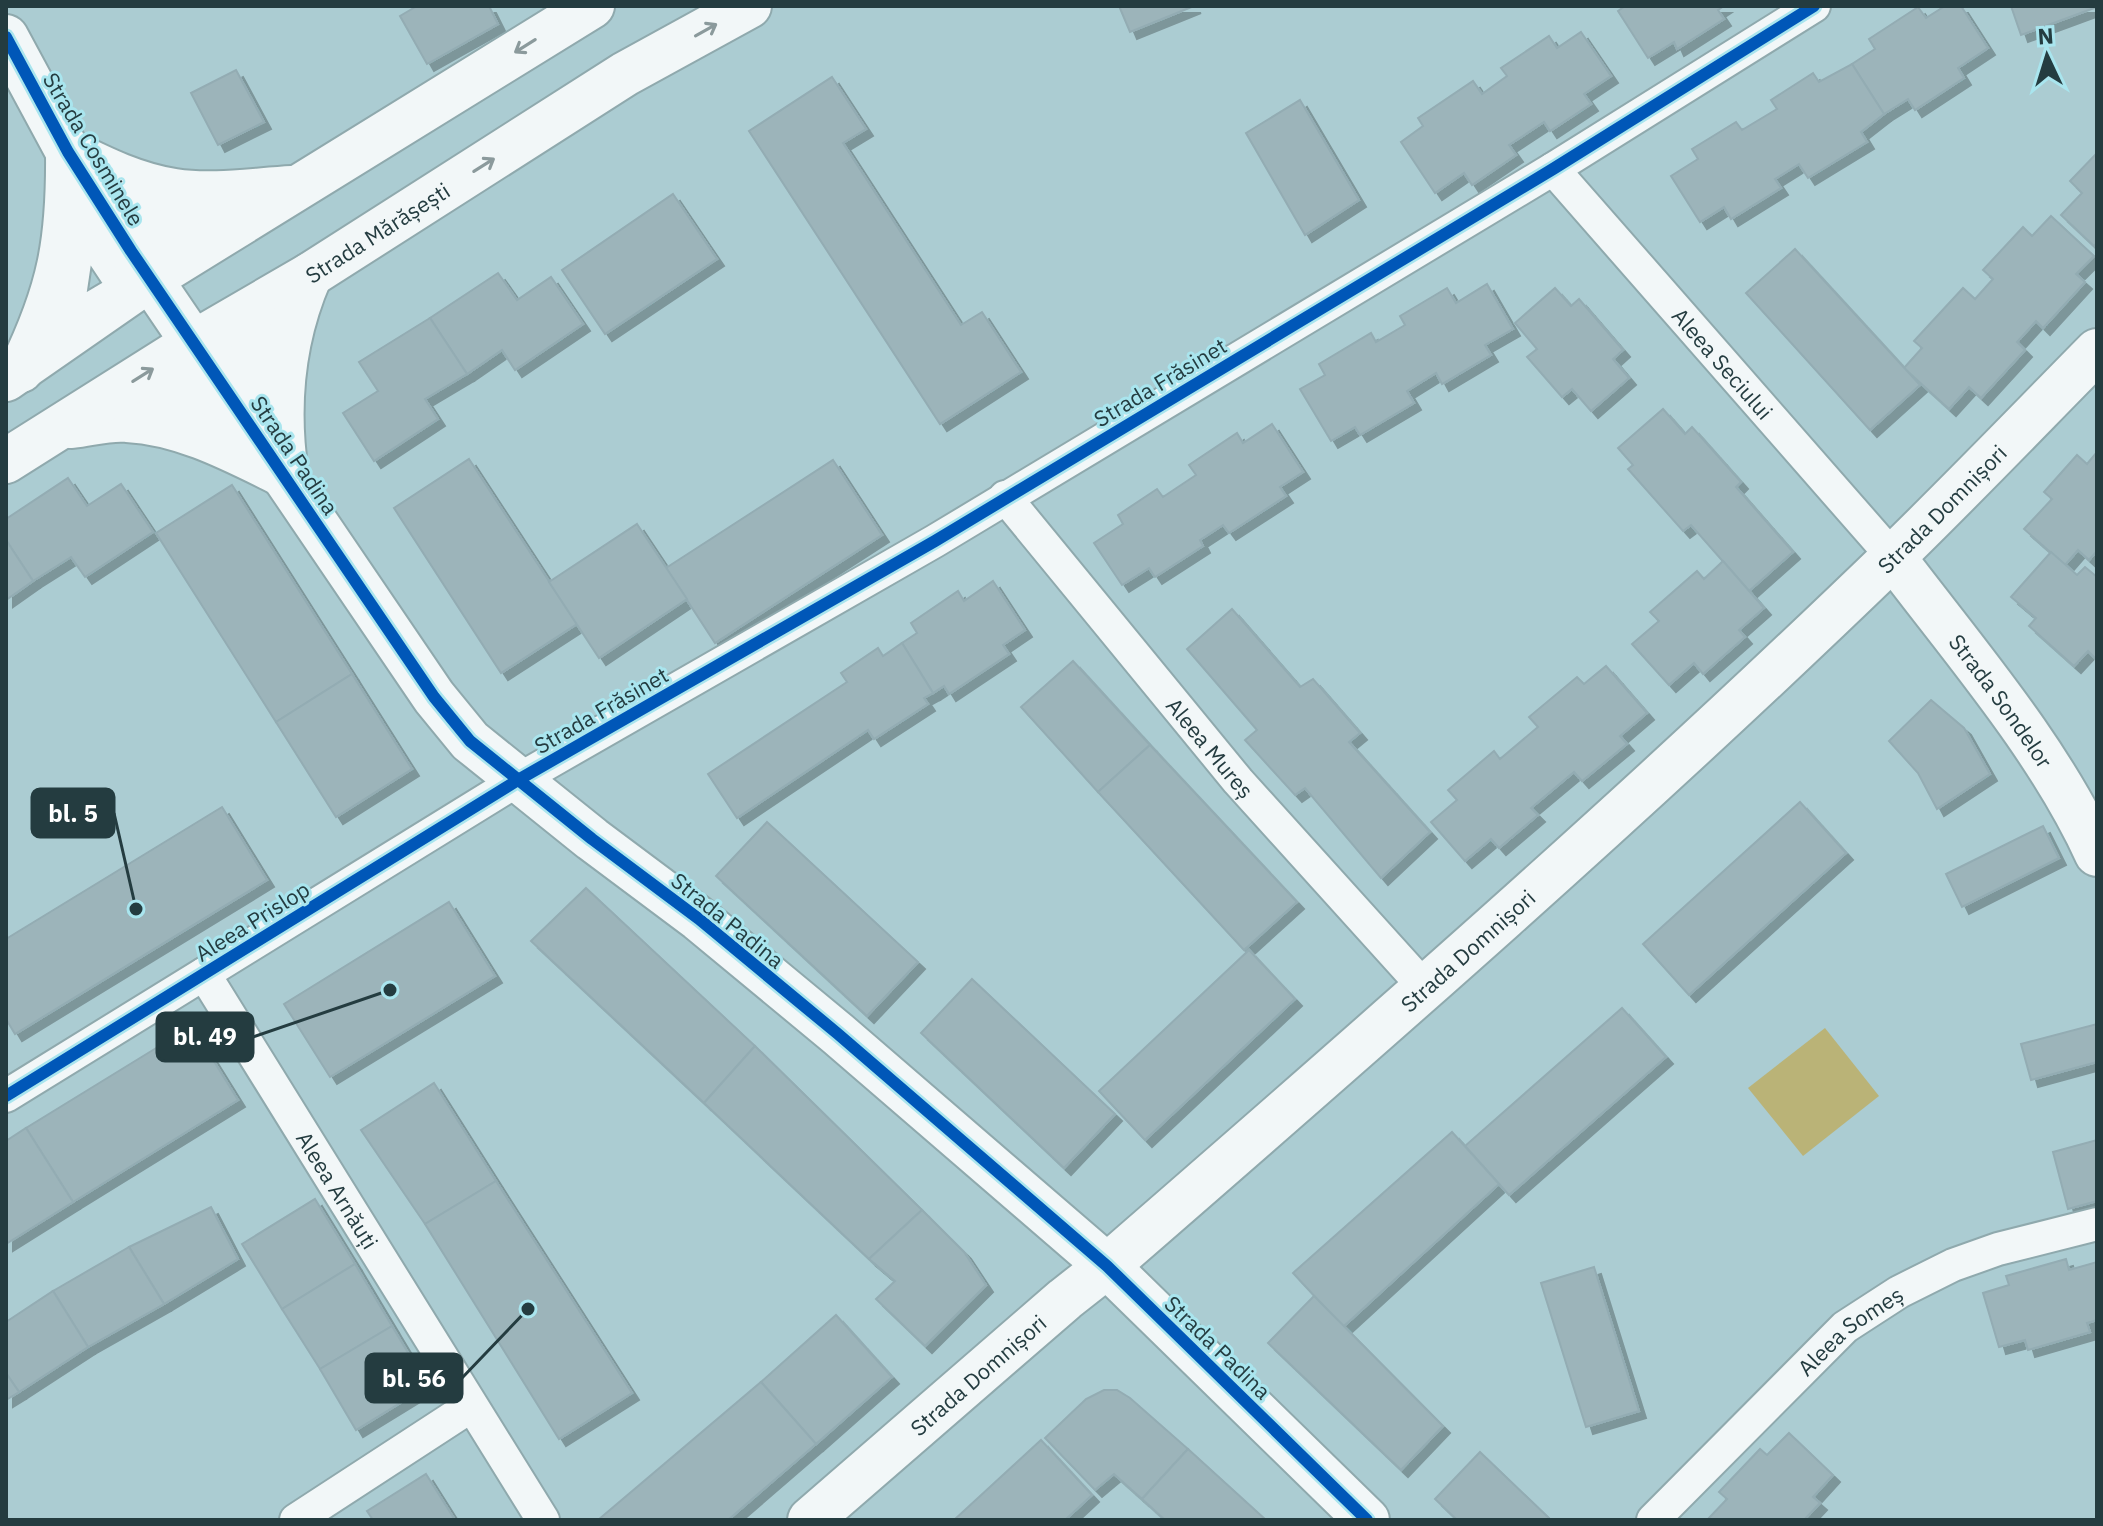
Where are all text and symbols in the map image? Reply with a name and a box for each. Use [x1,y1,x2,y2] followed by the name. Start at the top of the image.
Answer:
[2007,16,2087,96] north arrow
[2037,21,2055,51] text: N
[693,22,717,37] one-way arrow
[514,38,537,54] one-way arrow
[37,67,151,231] street label: Strada Cosminele
[472,156,494,173] one-way arrow
[299,175,455,289] street label: Strada Mărășești
[1666,301,1780,425] street label: Aleea Seciului
[1088,331,1232,433] street label: Strada Frăsinet
[131,366,154,382] one-way arrow
[245,390,346,520] street label: Strada Padina
[1871,438,2012,579] street label: Strada Domnișori
[1943,628,2060,773] street label: Strada Sondelor
[529,660,673,760] street label: Strada Frăsinet
[1160,691,1261,804] street label: Aleea Mureș
[32,789,114,837] callout: bl. 5
[48,797,98,829] text: bl. 5
[666,866,791,975] street label: Strada Padina
[189,874,315,968] street label: Aleea Prislop
[1394,882,1541,1018] street label: Strada Domnișori
[157,1013,253,1061] callout: bl. 49
[173,1020,237,1052] text: bl. 49
[290,1125,385,1254] street label: Aleea Arnăuți
[1791,1279,1908,1381] street label: Aleea Someș
[1159,1289,1278,1405] street label: Strada Padina
[904,1308,1052,1442] street label: Strada Domnișori
[366,1354,462,1402] callout: bl. 56
[382,1362,446,1394] text: bl. 56

